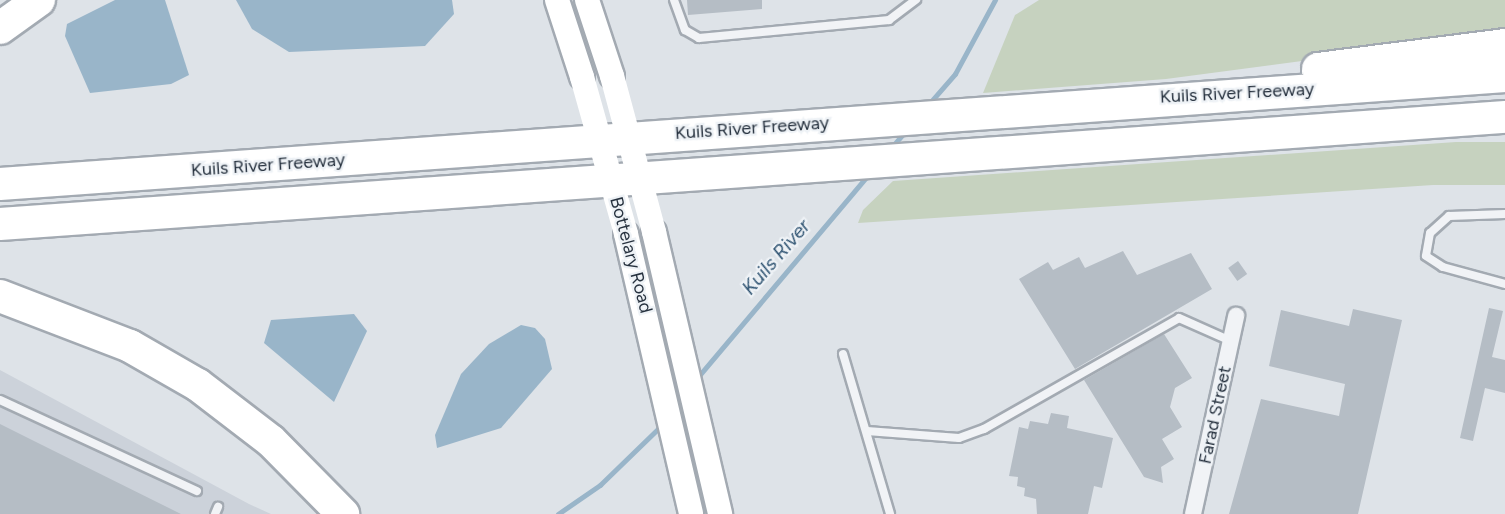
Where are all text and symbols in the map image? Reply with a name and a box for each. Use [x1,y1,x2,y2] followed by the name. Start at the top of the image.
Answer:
[1159,78,1315,108] street label: Kuils River Freeway
[674,112,830,144] street label: Kuils River Freeway
[190,149,346,181] street label: Kuils River Freeway
[605,195,657,315] street label: Bottelary Road
[737,214,815,300] water label: Kuils River
[1194,364,1236,466] street label: Farad Street

